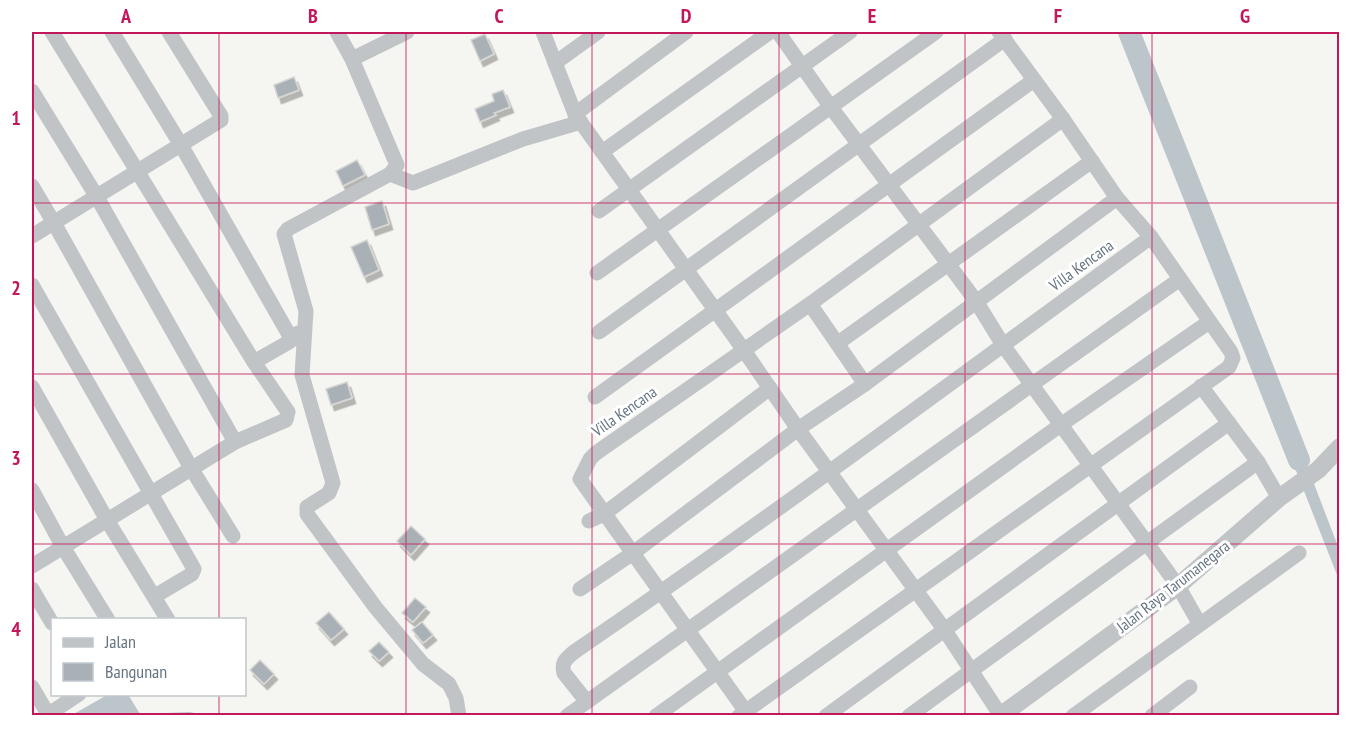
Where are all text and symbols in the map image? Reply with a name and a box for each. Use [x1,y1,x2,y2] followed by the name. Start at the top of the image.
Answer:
[120,3,132,29] text: A
[308,3,318,29] text: B
[494,3,504,29] text: C
[681,3,692,29] text: D
[868,3,876,29] text: E
[1054,3,1062,29] text: F
[1240,3,1250,29] text: G
[11,105,21,131] text: 1
[1044,235,1117,296] street label: Villa Kencana
[11,275,21,301] text: 2
[587,381,660,441] street label: Villa Kencana
[11,445,21,471] text: 3
[1112,536,1234,637] street label: Jalan Raya Tarumanegara
[11,616,21,642] text: 4
[51,618,246,696] legend
[104,630,136,653] text: Jalan
[105,660,167,683] text: Bangunan

